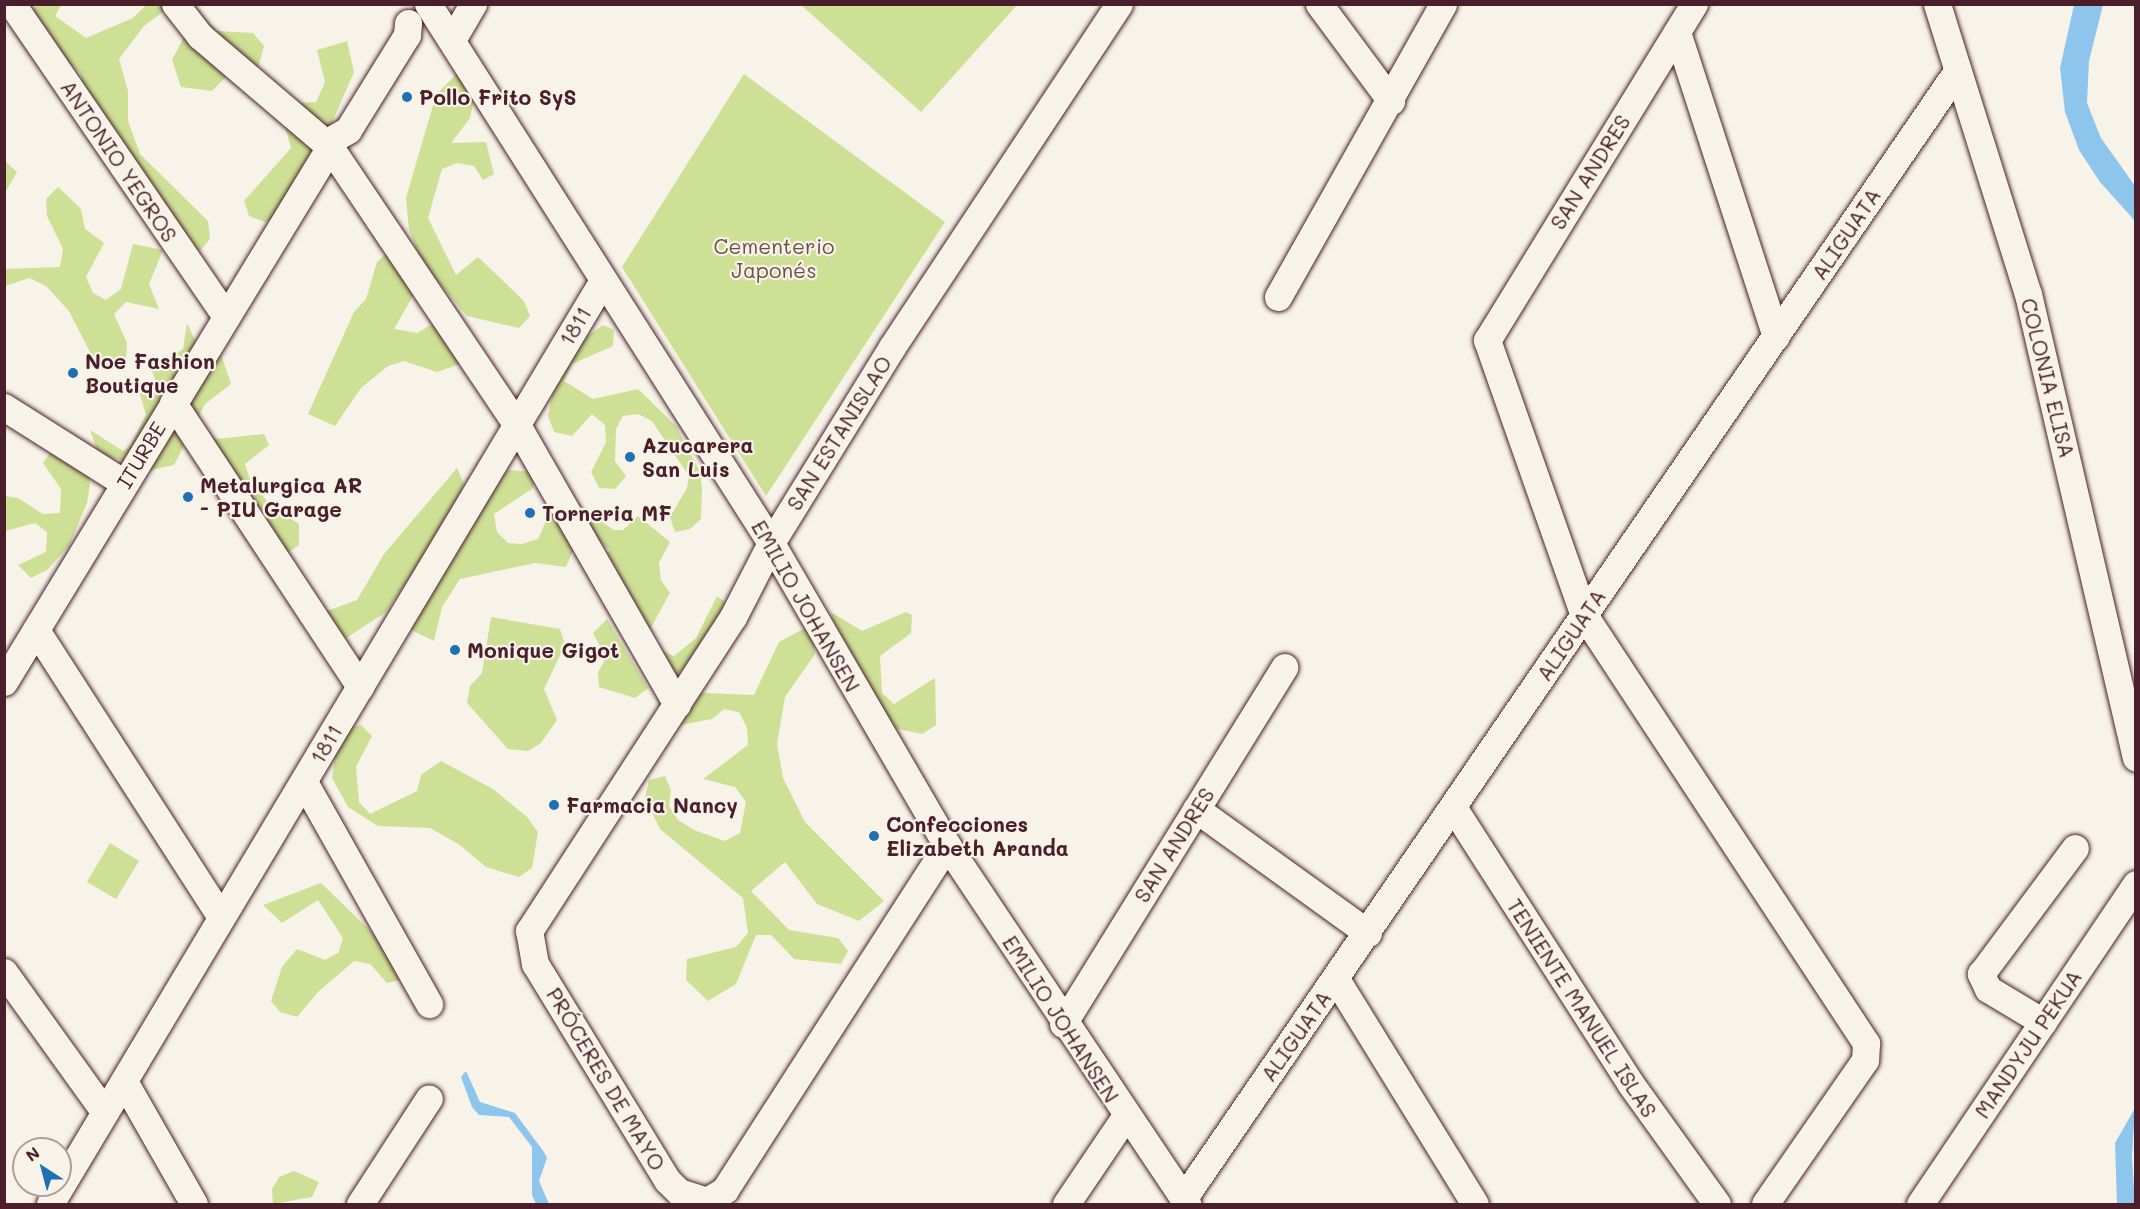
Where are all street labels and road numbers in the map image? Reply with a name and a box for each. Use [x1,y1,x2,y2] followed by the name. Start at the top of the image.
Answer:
[56,75,182,247] street label: ANTONIO YEGROS
[1545,110,1635,234] street label: SAN ANDRES
[1806,183,1886,285] street label: ALIGUATA
[2016,295,2080,461] street label: COLONIA ELISA
[554,302,596,350] street label: 1811
[781,351,897,515] street label: SAN ESTANISLAO
[111,417,171,493] street label: ITURBE
[747,516,865,696] street label: EMILIO JOHANSEN
[1531,584,1611,686] street label: ALIGUATA
[305,720,347,768] street label: 1811
[1129,783,1219,907] street label: SAN ANDRES
[1502,894,1662,1122] street label: TENIENTE MANUEL ISLAS
[998,931,1124,1107] street label: EMILIO JOHANSEN
[1969,965,2087,1123] street label: MANDYJU PEKUA
[541,983,671,1175] street label: PRÓCERES DE MAYO
[1256,986,1336,1086] street label: ALIGUATA

